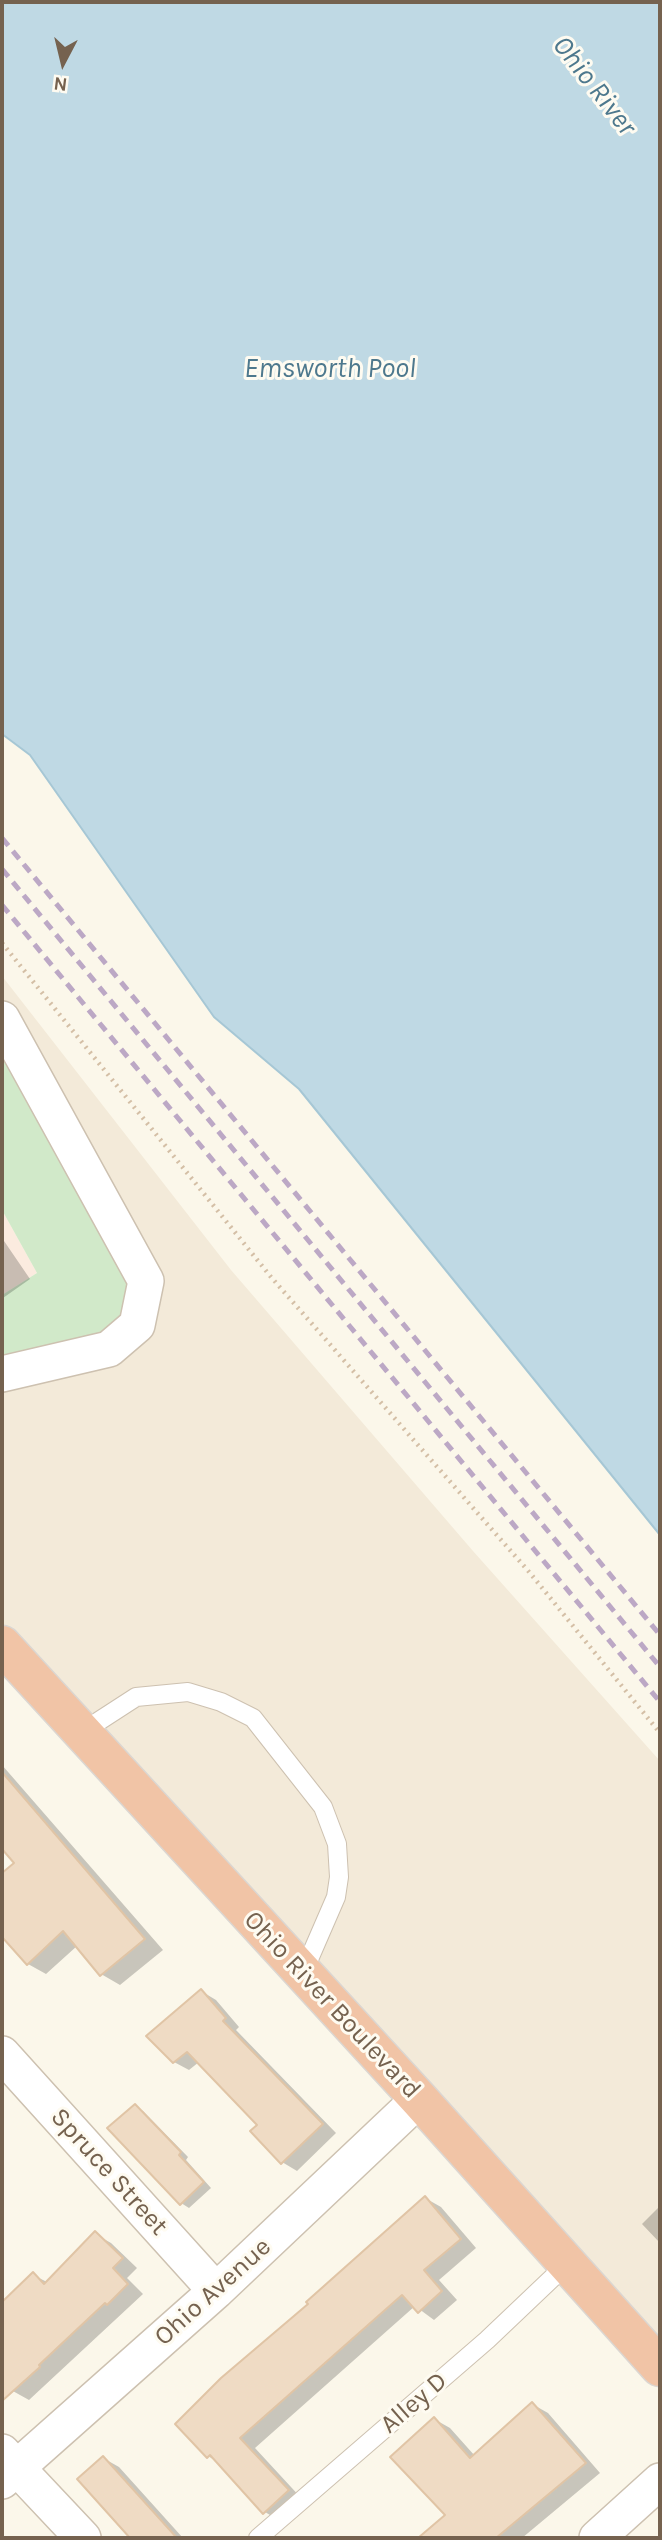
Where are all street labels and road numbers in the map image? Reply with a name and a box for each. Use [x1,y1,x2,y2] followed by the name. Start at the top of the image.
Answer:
[237,1905,427,2105] street label: Ohio River Boulevard
[44,2102,174,2242] street label: Spruce Street
[148,2232,278,2352] street label: Ohio Avenue
[374,2366,454,2440] street label: Alley D

